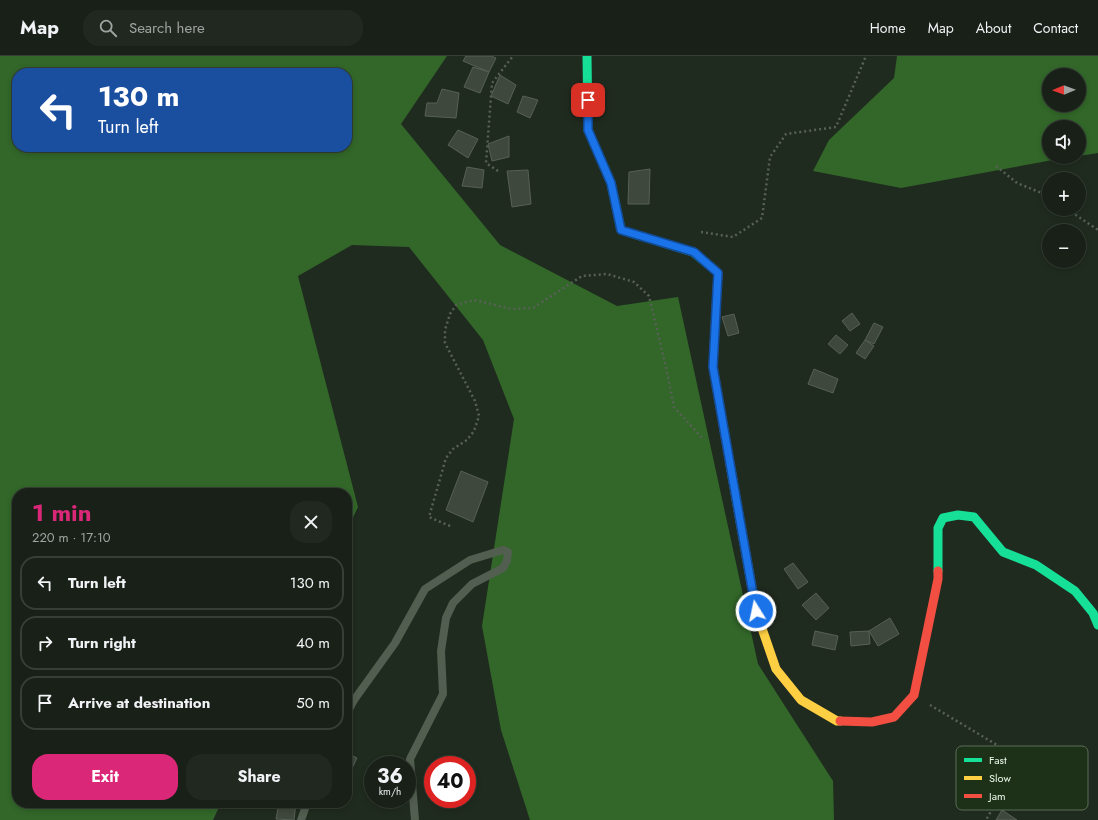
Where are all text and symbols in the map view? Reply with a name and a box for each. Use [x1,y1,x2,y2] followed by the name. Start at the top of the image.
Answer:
[83,10,363,46] search box
[20,14,59,41] text: Map
[97,17,119,39] icon: search
[129,17,205,39] text: Search here
[870,18,906,38] text: Home
[928,18,954,38] text: Map
[976,18,1011,38] text: About
[1033,18,1078,38] text: Contact
[1042,68,1086,112] north arrow
[1042,68,1086,268] map controls
[98,76,180,117] text: 130 m
[571,83,605,117] pin
[32,84,84,136] icon: left
[577,89,599,111] icon: arrive
[98,114,158,140] text: Turn left
[1042,120,1086,164] button: sound
[1042,172,1086,216] button: +
[1042,224,1086,268] button: −
[32,495,92,530] text: 1 min
[290,501,332,543] button: close
[32,528,111,547] text: 220 m · 17:10
[34,572,56,594] icon: left
[68,572,126,594] text: Turn left
[290,572,330,594] text: 130 m
[735,590,777,632] position arrow
[34,632,56,654] icon: right
[68,632,136,654] text: Turn right
[296,632,330,654] text: 40 m
[34,692,56,714] icon: arrive
[68,692,210,714] text: Arrive at destination
[296,692,330,714] text: 50 m
[956,746,1088,810] legend
[989,752,1007,768] text: Fast
[32,754,178,800] button: Exit
[186,754,332,800] button: Share
[424,756,476,808] speed limit sign: 40
[377,762,403,791] text: 36
[989,770,1011,786] text: Slow
[379,784,401,799] text: km/h
[987,788,1006,804] text: Jam

